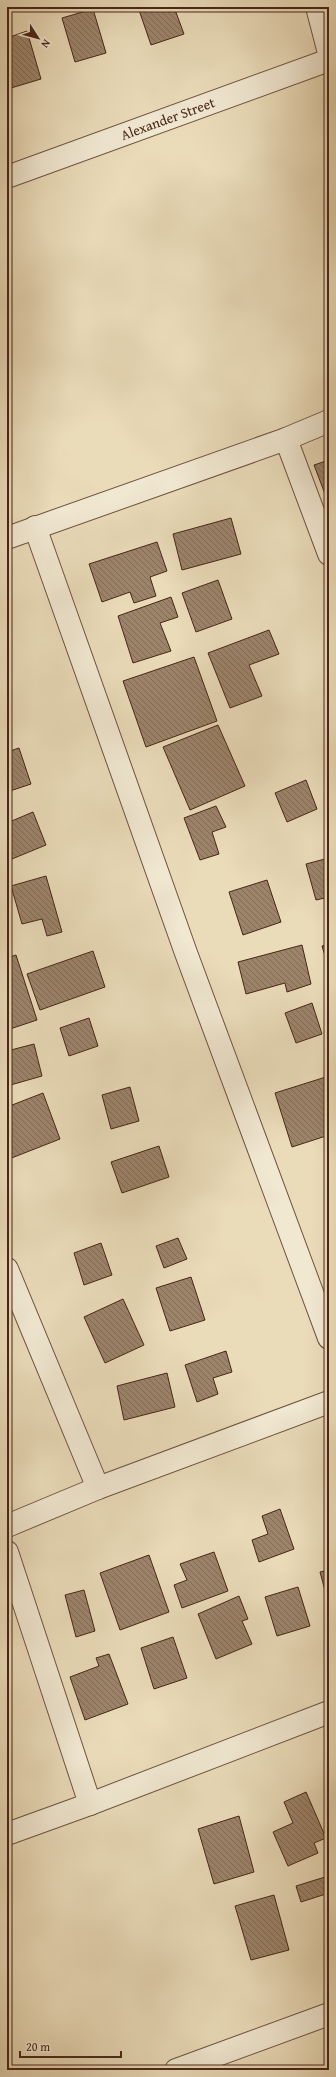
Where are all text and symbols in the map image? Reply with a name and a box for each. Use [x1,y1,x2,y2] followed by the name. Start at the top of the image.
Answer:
[18,18,58,58] north arrow
[37,36,55,52] text: N
[118,92,218,145] street label: Alexander Street
[20,2033,121,2059] scale bar
[26,2038,50,2055] text: 20 m

